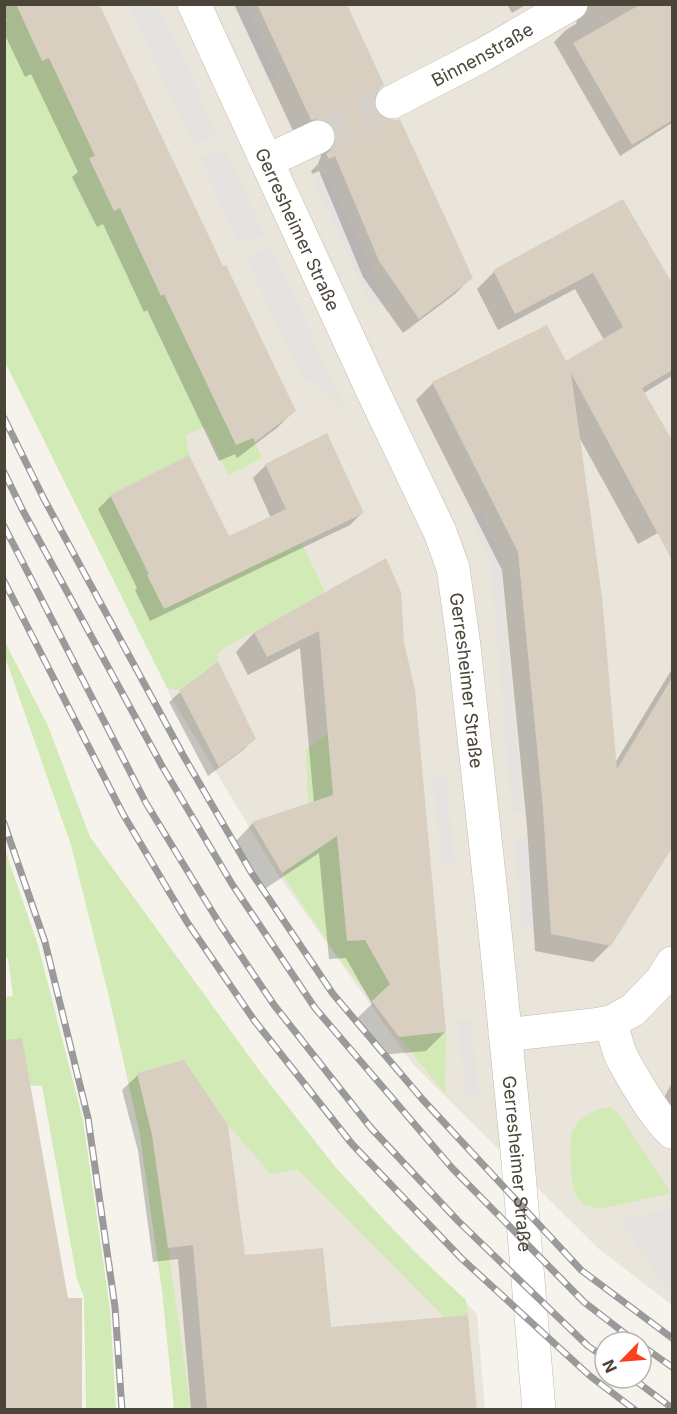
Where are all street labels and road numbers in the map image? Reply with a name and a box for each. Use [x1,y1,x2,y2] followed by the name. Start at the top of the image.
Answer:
[428,18,537,90] street label: Binnenstraße
[251,144,345,314] street label: Gerresheimer Straße
[446,591,488,769] street label: Gerresheimer Straße
[499,1074,536,1253] street label: Gerresheimer Straße

